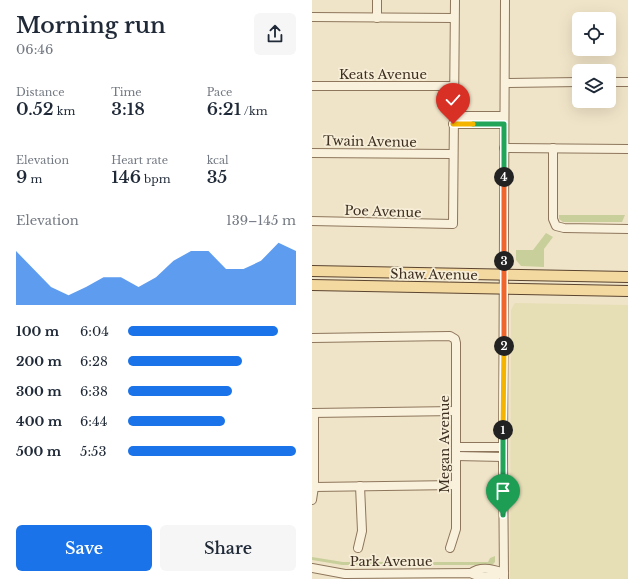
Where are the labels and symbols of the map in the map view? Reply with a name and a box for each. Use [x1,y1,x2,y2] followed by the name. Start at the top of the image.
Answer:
[339,66,427,83] street label: Keats Avenue
[436,83,470,124] pin
[323,132,417,151] street label: Twain Avenue
[494,167,514,187] pin: 4
[344,202,422,221] street label: Poe Avenue
[494,251,514,271] pin: 3
[390,265,478,284] street label: Shaw Avenue
[494,336,514,356] pin: 2
[436,395,453,493] street label: Megan Avenue
[493,420,513,440] pin: 1
[486,474,520,515] pin
[350,553,432,570] street label: Park Avenue

